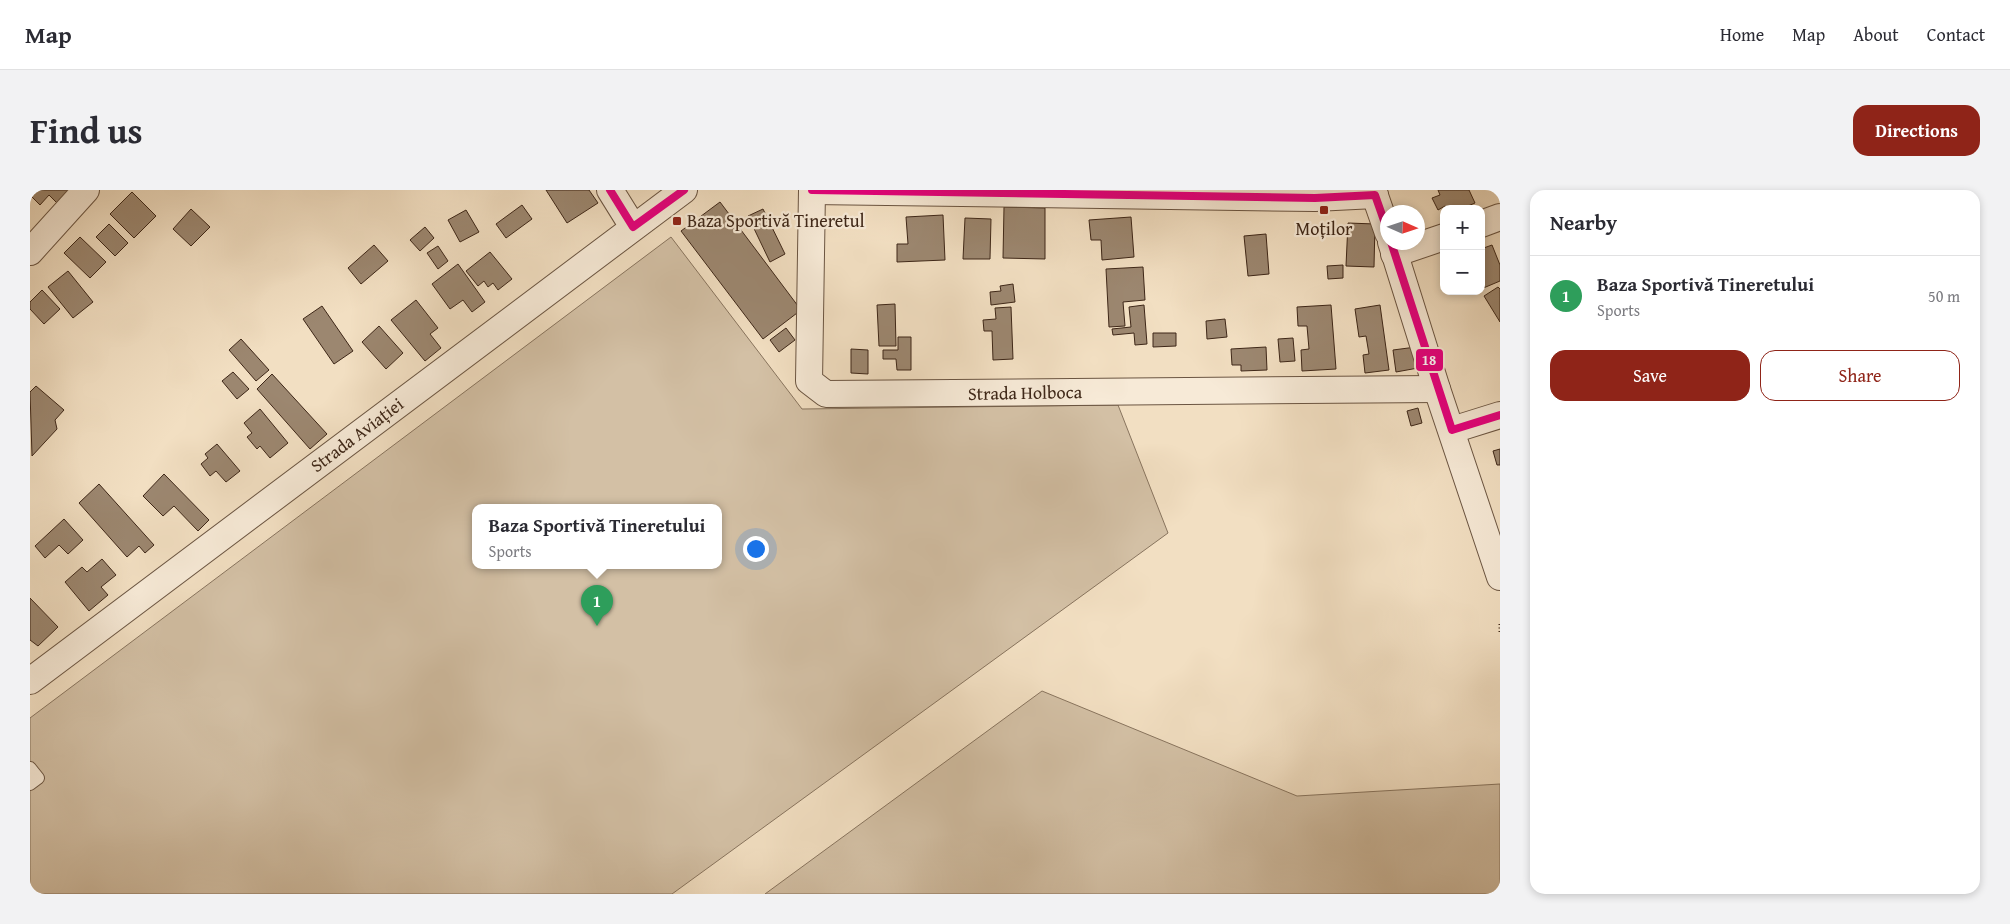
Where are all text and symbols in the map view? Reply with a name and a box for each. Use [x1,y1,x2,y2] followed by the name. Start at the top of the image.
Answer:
[25,17,72,52] text: Map
[1720,21,1764,48] text: Home
[1792,21,1825,48] text: Map
[1853,21,1899,48] text: About
[1927,21,1985,48] text: Contact
[30,105,143,156] text: Find us
[1853,105,1980,156] button: Directions
[1318,204,1330,216] marker: Moților
[1380,205,1425,250] north arrow
[1440,205,1485,295] map controls
[1440,205,1485,250] button: +
[687,207,864,234] place label: Baza Sportivă Tineretul
[1550,207,1617,238] text: Nearby
[671,215,683,227] marker: Baza Sportivă Tineretul
[1295,215,1353,242] place label: Moților
[1440,250,1485,295] button: −
[1597,270,1814,298] text: Baza Sportivă Tineretului
[1562,284,1570,308] text: 1
[1928,284,1960,308] text: 50 m
[1597,298,1640,322] text: Sports
[1415,348,1444,372] line badge: 18
[1422,350,1436,370] text: 18
[1550,350,1750,401] button: Save
[1760,350,1960,401] button: Share
[968,378,1083,407] street label: Strada Holboca
[304,391,409,479] street label: Strada Aviației
[472,504,722,569] popup
[488,511,706,539] text: Baza Sportivă Tineretului
[743,536,769,562] your location
[488,539,532,563] text: Sports
[581,585,613,626] pin: 1

